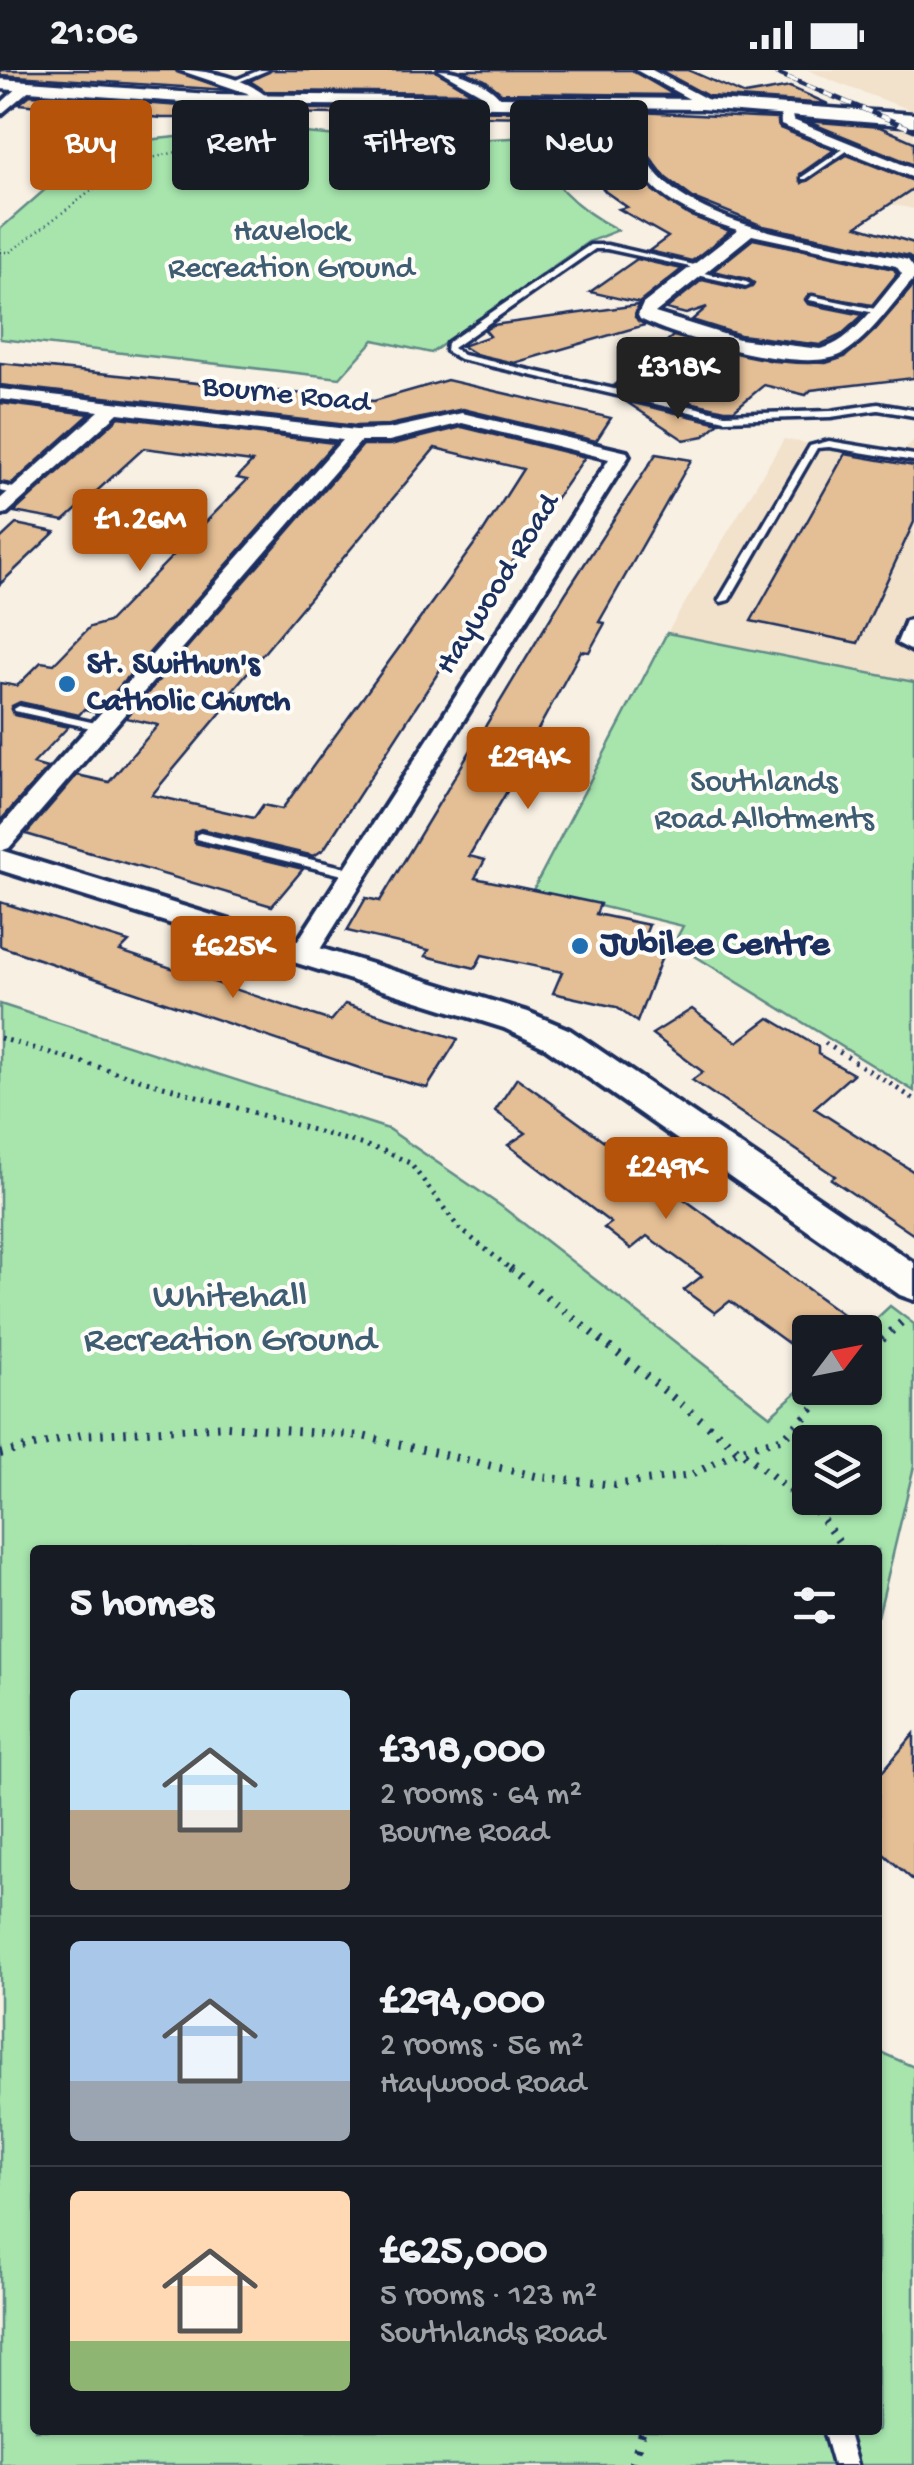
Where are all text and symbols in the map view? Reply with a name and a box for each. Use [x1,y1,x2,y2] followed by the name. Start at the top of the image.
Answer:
[50,13,137,57] text: 21:06
[30,100,152,190] chip: Buy
[172,100,309,190] chip: Rent
[329,100,490,190] chip: Filters
[510,100,648,190] chip: New
[168,214,416,289] park label: Havelock Recreation Ground
[608,337,748,422] pin: £318K
[639,350,717,388] text: £318K
[199,368,374,424] street label: Bourne Road
[428,486,571,682] street label: Haywood Road
[59,489,221,574] pin: £1.26M
[94,502,186,540] text: £1.26M
[87,647,290,722] place label: St. Swithun's Catholic Church
[56,673,78,695] marker: St. Swithun's Catholic Church
[458,727,598,812] pin: £294K
[489,740,567,778] text: £294K
[654,765,875,840] park label: Southlands Road Allotments
[163,916,303,1001] pin: £625K
[599,924,831,968] place label: Jubilee Centre
[193,929,273,967] text: £625K
[569,935,591,957] marker: Jubilee Centre
[596,1137,736,1222] pin: £249K
[627,1150,705,1188] text: £249K
[84,1276,379,1364] park label: Whitehall Recreation Ground
[792,1315,882,1405] north arrow
[792,1315,882,1515] map controls
[792,1425,882,1515] button: layers
[787,1578,842,1633] icon: filters
[70,1581,213,1630] text: 5 homes
[380,1728,545,1777] text: £318,000
[150,1730,270,1850] icon: home
[380,1777,582,1815] text: 2 rooms · 64 m²
[380,1815,549,1853] text: Bourne Road
[380,1979,545,2028] text: £294,000
[150,1981,270,2101] icon: home
[380,2028,584,2066] text: 2 rooms · 56 m²
[380,2066,586,2104] text: Haywood Road
[380,2229,547,2278] text: £625,000
[150,2231,270,2351] icon: home
[380,2278,597,2316] text: 5 rooms · 123 m²
[380,2316,605,2354] text: Southlands Road

